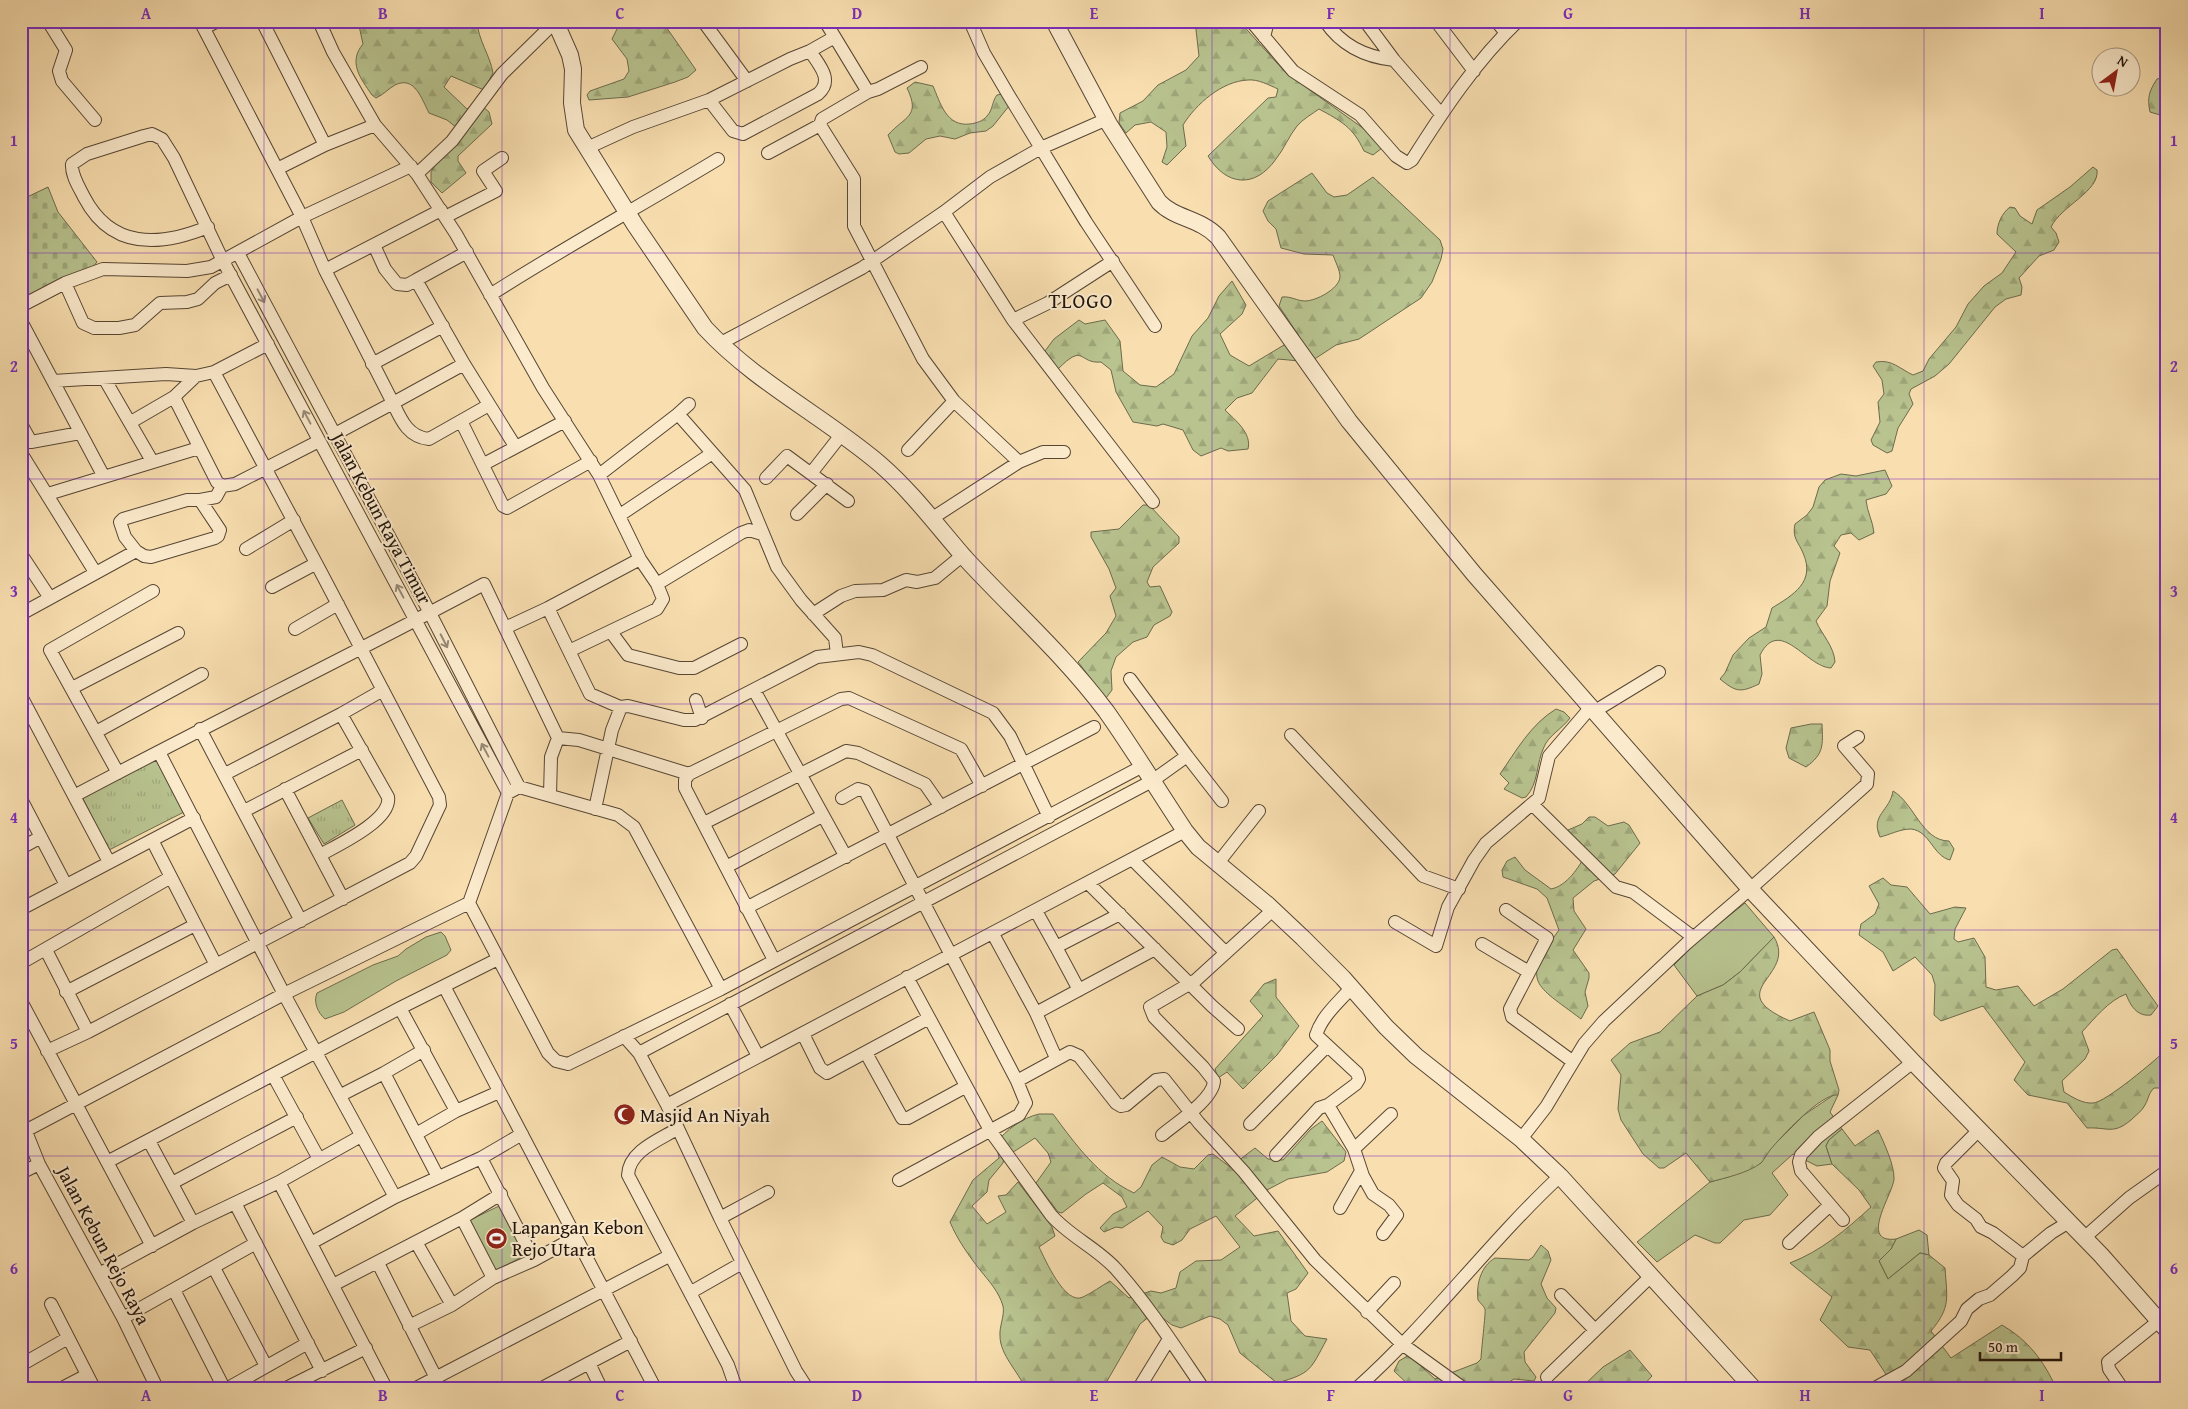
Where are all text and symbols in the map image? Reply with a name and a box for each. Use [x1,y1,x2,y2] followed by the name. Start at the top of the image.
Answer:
[141,1,152,25] text: A
[378,1,388,25] text: B
[615,1,625,25] text: C
[852,1,862,25] text: D
[1090,1,1099,25] text: E
[1327,1,1335,25] text: F
[1563,1,1573,25] text: G
[1799,1,1811,25] text: H
[2039,1,2045,25] text: I
[2090,48,2140,98] north arrow
[2114,50,2133,72] text: N
[10,128,18,152] text: 1
[2170,128,2178,152] text: 1
[1049,285,1113,316] district label: TLOGO
[256,289,266,304] one-way arrow
[10,354,18,378] text: 2
[2170,354,2178,378] text: 2
[302,410,311,425] one-way arrow
[324,425,439,609] street label: Jalan Kebun Raya Timur
[10,579,18,603] text: 3
[2170,579,2178,603] text: 3
[395,584,405,599] one-way arrow
[439,633,449,648] one-way arrow
[480,743,489,758] one-way arrow
[10,805,18,829] text: 4
[2170,805,2178,829] text: 4
[10,1031,18,1055] text: 5
[2170,1031,2178,1055] text: 5
[640,1101,770,1129] place label: Masjid An Niyah
[612,1103,636,1127] mosque icon: Masjid An Niyah
[49,1159,158,1329] street label: Jalan Kebun Rejo Raya
[512,1213,644,1263] place label: Lapangan Kebon Rejo Utara
[484,1226,508,1250] sports icon: Lapangan Kebon Rejo Utara
[10,1256,18,1280] text: 6
[2170,1256,2178,1280] text: 6
[1980,1329,2062,1361] scale bar
[1988,1336,2019,1357] text: 50 m
[141,1383,152,1407] text: A
[378,1383,388,1407] text: B
[615,1383,625,1407] text: C
[852,1383,862,1407] text: D
[1090,1383,1099,1407] text: E
[1327,1383,1335,1407] text: F
[1563,1383,1573,1407] text: G
[1799,1383,1811,1407] text: H
[2039,1383,2045,1407] text: I

